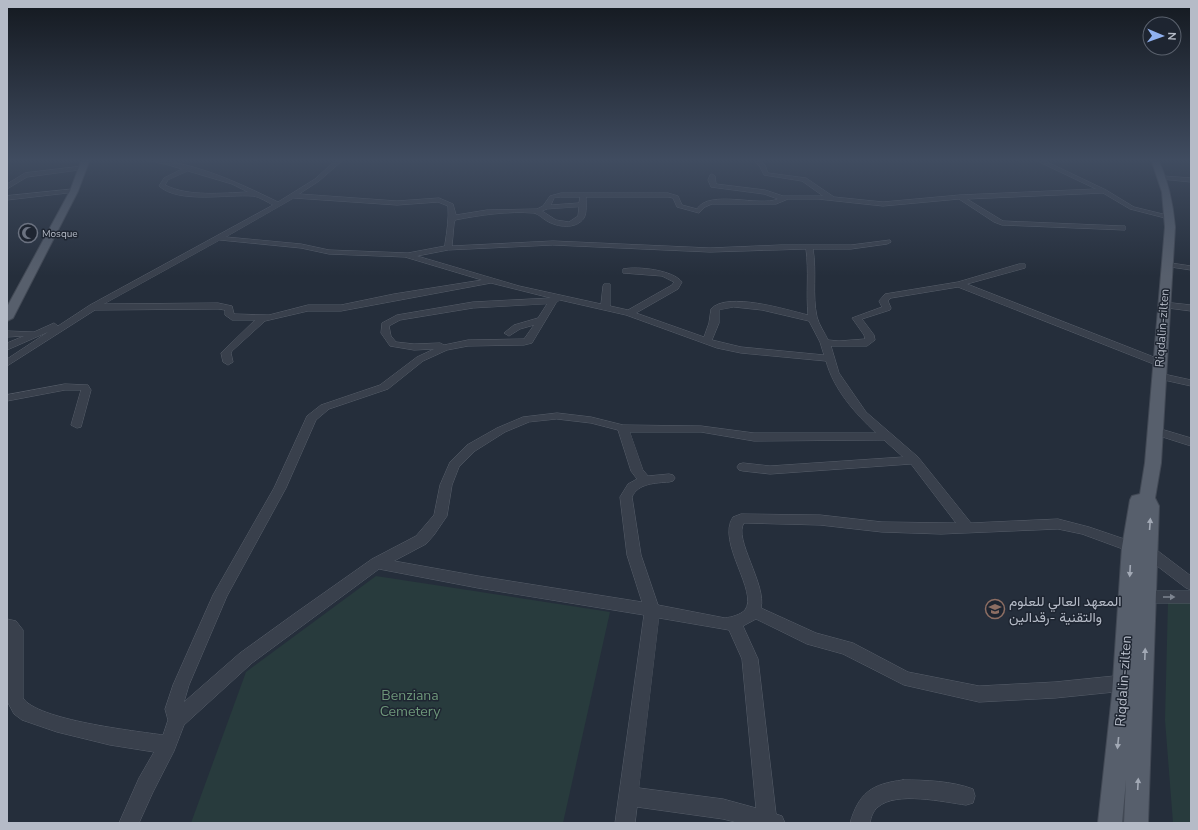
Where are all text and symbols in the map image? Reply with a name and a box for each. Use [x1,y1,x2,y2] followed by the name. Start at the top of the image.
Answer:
[1142,16,1182,56] north arrow
[1164,32,1179,41] text: N
[17,222,39,244] mosque icon: Mosque
[42,227,78,241] place label: Mosque
[1151,288,1173,368] street label: Riqdalin-zilten
[1146,518,1153,530] one-way arrow
[1126,565,1133,577] one-way arrow
[1009,592,1122,627] place label: المعهد العالي للعلوم والتقنية -رقدالين
[1163,594,1176,600] one-way arrow
[984,598,1006,620] school or university icon: المعهد العالي للعلوم والتقنية -رقدالين
[1111,635,1136,727] street label: Riqdalin-zilten
[1141,648,1148,660] one-way arrow
[380,686,441,721] park label: Benziana Cemetery
[1115,737,1122,749] one-way arrow
[1134,778,1141,790] one-way arrow

